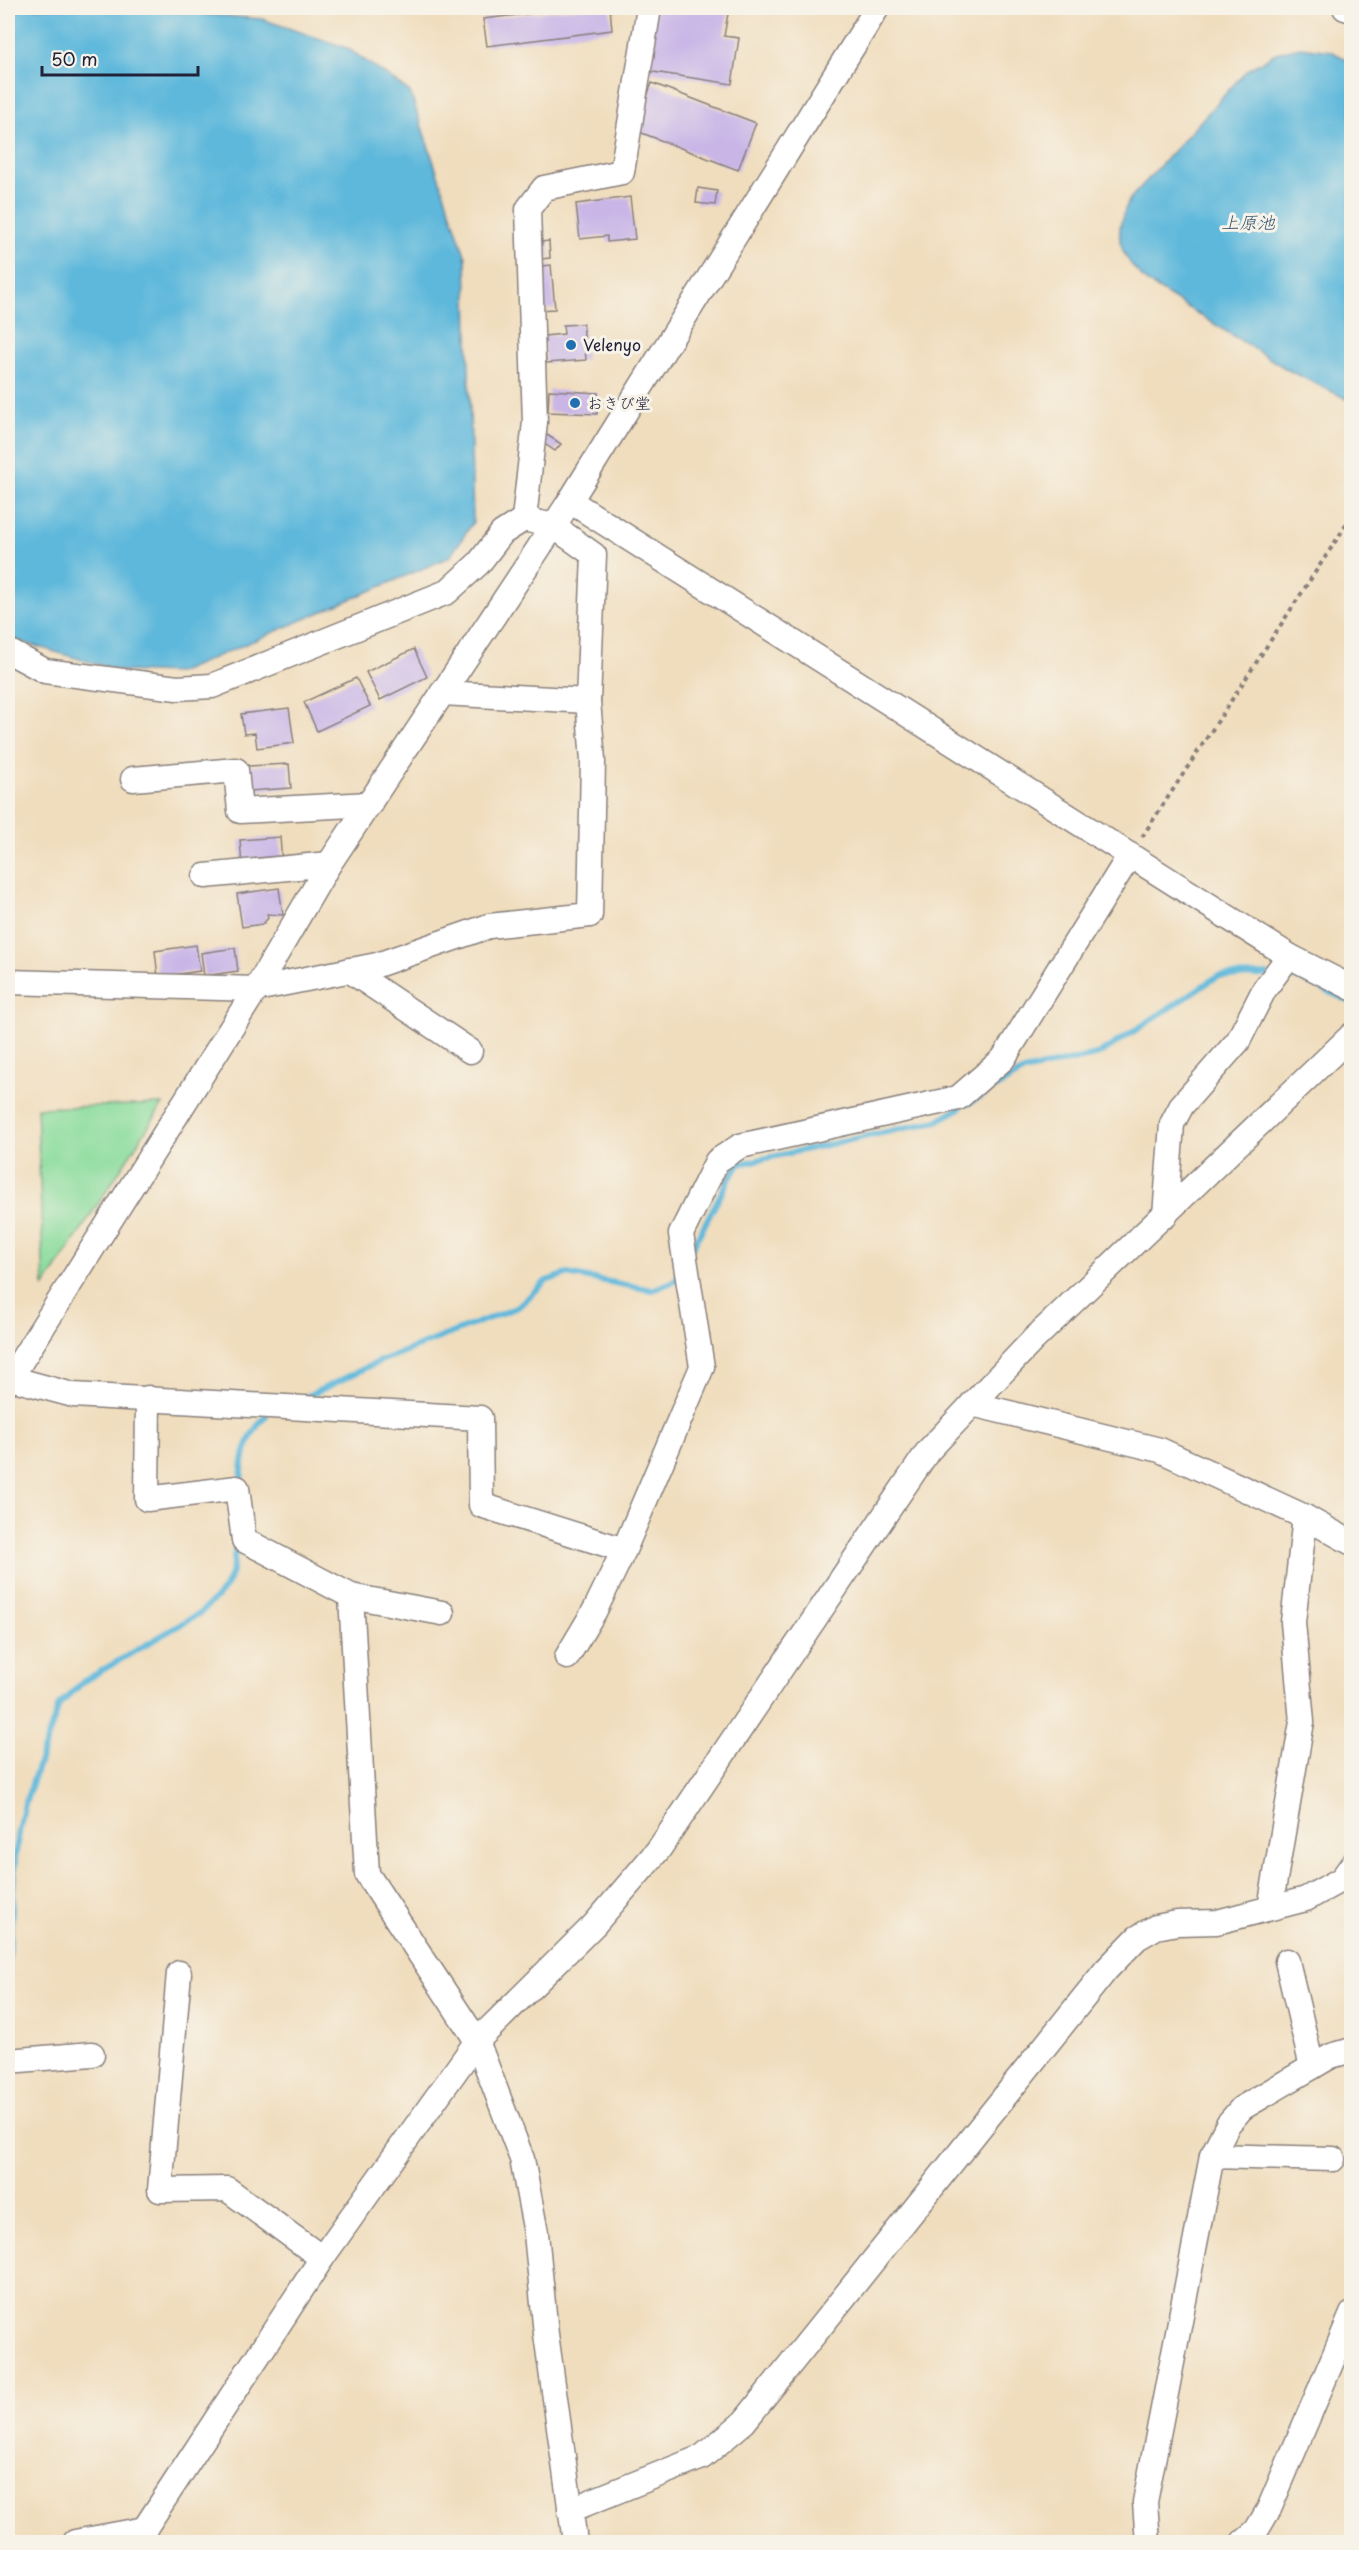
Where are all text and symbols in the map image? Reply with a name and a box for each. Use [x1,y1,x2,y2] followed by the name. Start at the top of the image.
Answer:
[42,39,198,77] scale bar
[51,45,98,72] text: 50 m
[1221,208,1276,235] water label: 上原池
[583,332,641,356] place label: Velenyo
[564,338,578,352] marker: Velenyo
[587,390,651,414] place label: おきび堂
[568,396,582,410] marker: おきび堂

